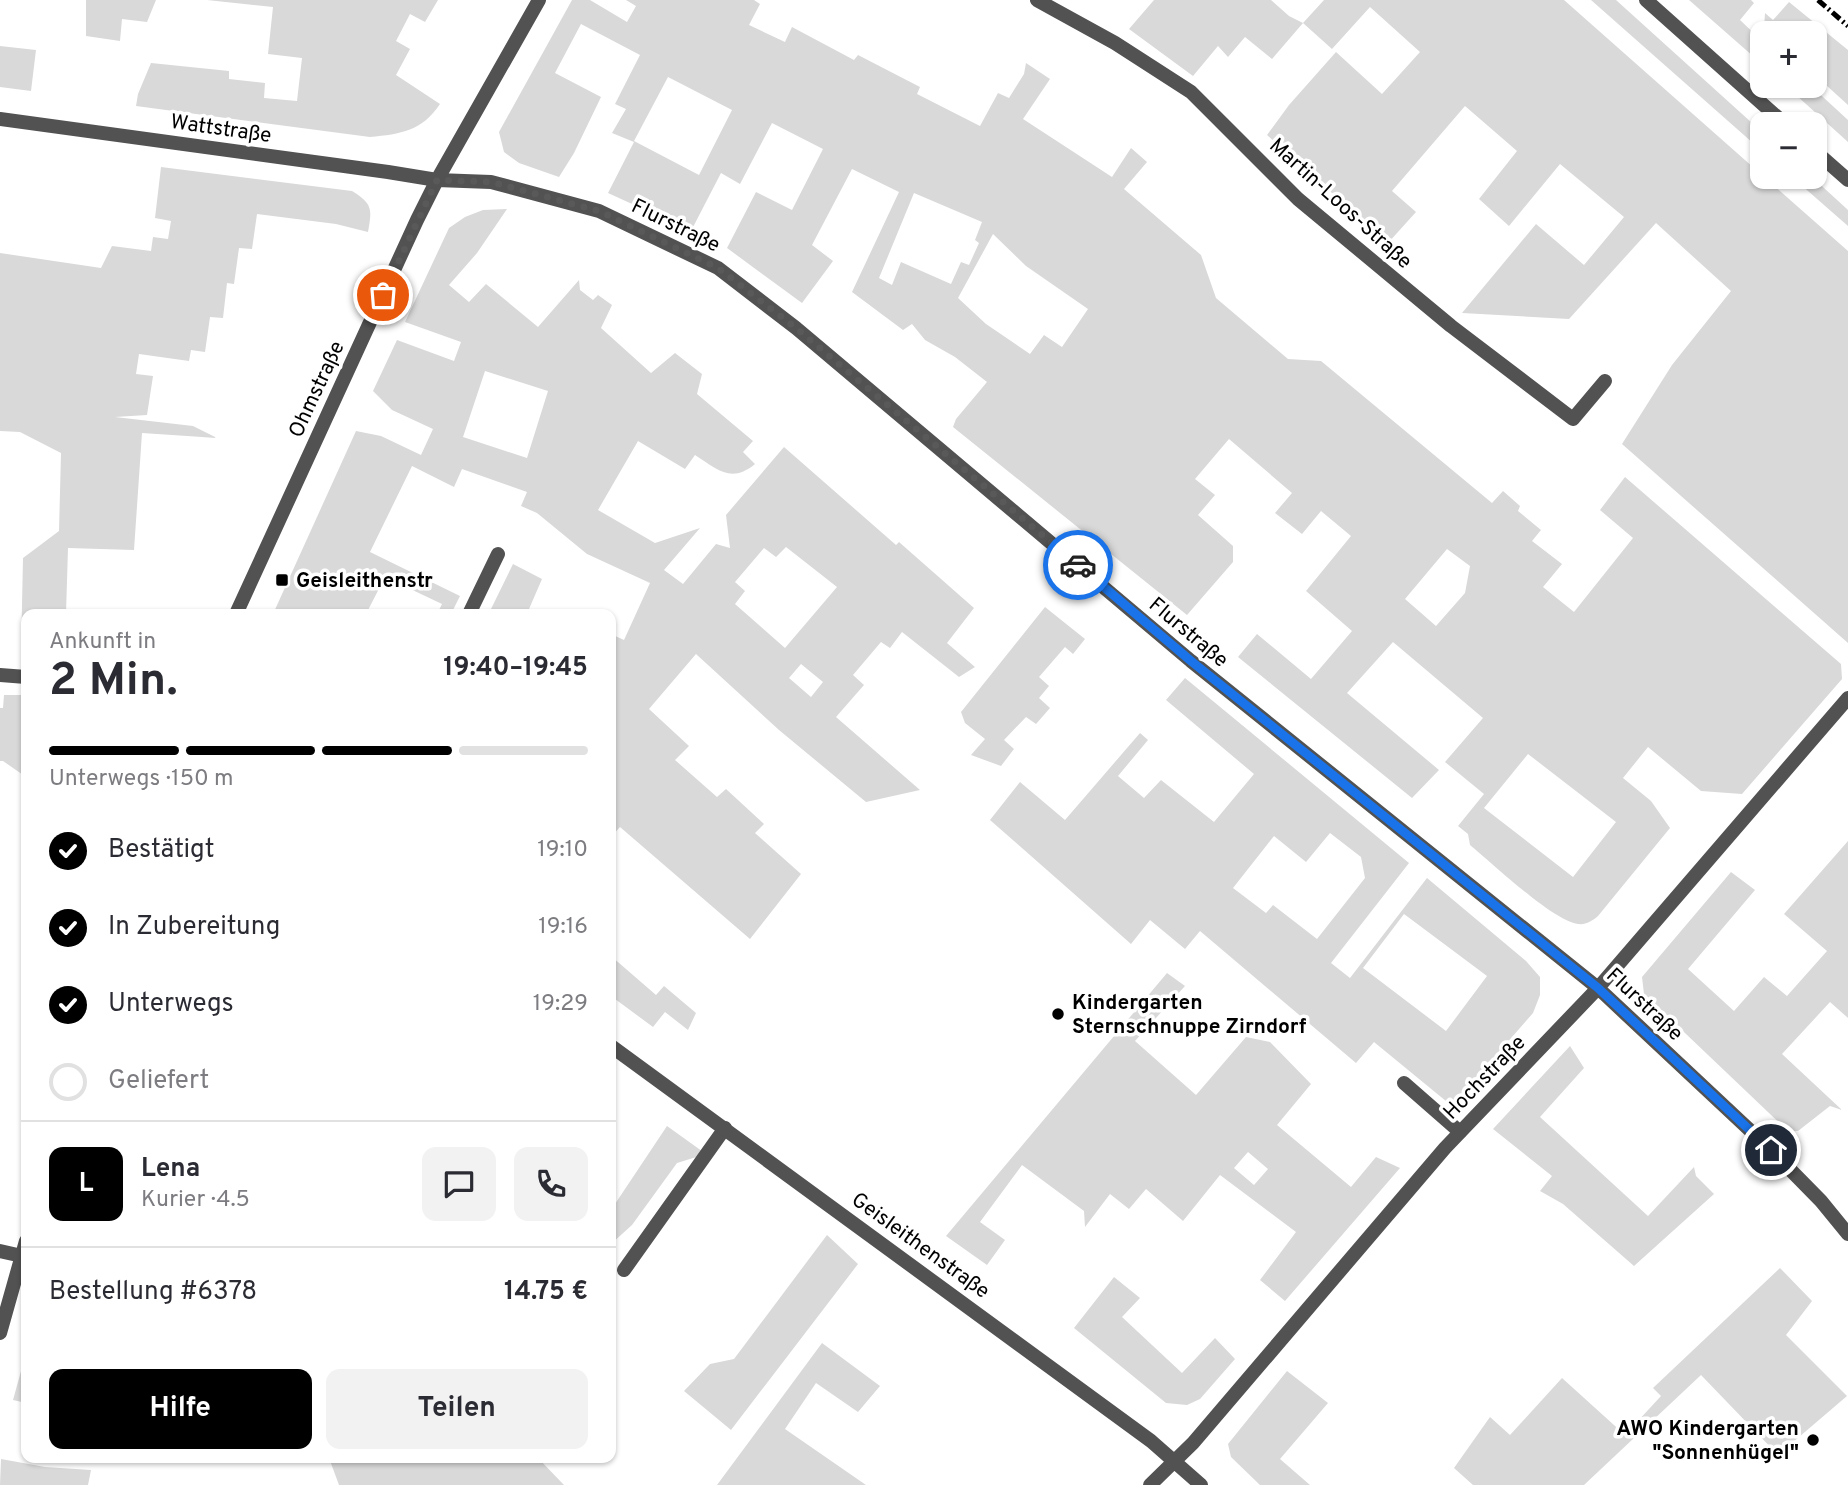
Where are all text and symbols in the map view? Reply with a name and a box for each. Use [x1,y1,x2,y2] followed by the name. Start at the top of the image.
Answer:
[1750,21,1827,189] map controls
[1750,21,1827,98] button: +
[169,109,273,150] street label: Wattstraße
[1750,112,1827,189] button: −
[1263,133,1417,275] street label: Martin-Loos-Straße
[626,193,724,259] street label: Flurstraße
[353,265,413,325] pin
[364,276,402,314] icon: bag
[283,337,351,442] street label: Ohmstraße
[1043,530,1113,600] courier
[1059,546,1097,584] icon: car
[296,568,433,595] place label: Geisleithenstr
[274,572,290,588] marker: Geisleithenstr
[1143,592,1233,674] street label: Flurstraße
[49,628,156,657] text: Ankunft in
[443,652,588,685] text: 19:40–19:45
[49,653,178,712] text: 2 Min.
[49,765,234,794] text: Unterwegs · 150 m
[49,832,87,870] icon: check
[108,834,215,867] text: Bestätigt
[537,836,588,865] text: 19:10
[49,909,87,947] icon: check
[108,911,280,944] text: In Zubereitung
[538,913,588,942] text: 19:16
[1600,963,1688,1048] street label: Flurstraße
[49,986,87,1024] icon: check
[108,988,234,1021] text: Unterwegs
[533,990,588,1019] text: 19:29
[1072,990,1307,1041] place label: Kindergarten Sternschnuppe Zirndorf
[1050,1006,1066,1022] marker: Kindergarten Sternschnuppe Zirndorf
[1438,1030,1532,1126] street label: Hochstraße
[108,1065,209,1098] text: Geliefert
[1741,1120,1801,1180] pin
[1752,1131,1790,1169] icon: home
[422,1147,496,1221] button: chat
[514,1147,588,1221] button: phone
[141,1153,200,1186] text: Lena
[79,1168,93,1201] text: L
[141,1186,250,1215] text: Kurier · 4.5
[846,1187,995,1305] street label: Geisleithenstraße
[49,1276,257,1309] text: Bestellung #6378
[504,1276,588,1309] text: 14.75 €
[49,1369,312,1449] button: Hilfe
[326,1369,588,1449] button: Teilen
[1616,1416,1799,1467] place label: AWO Kindergarten "Sonnenhügel"
[1805,1432,1821,1448] marker: AWO Kindergarten "Sonnenhügel"

